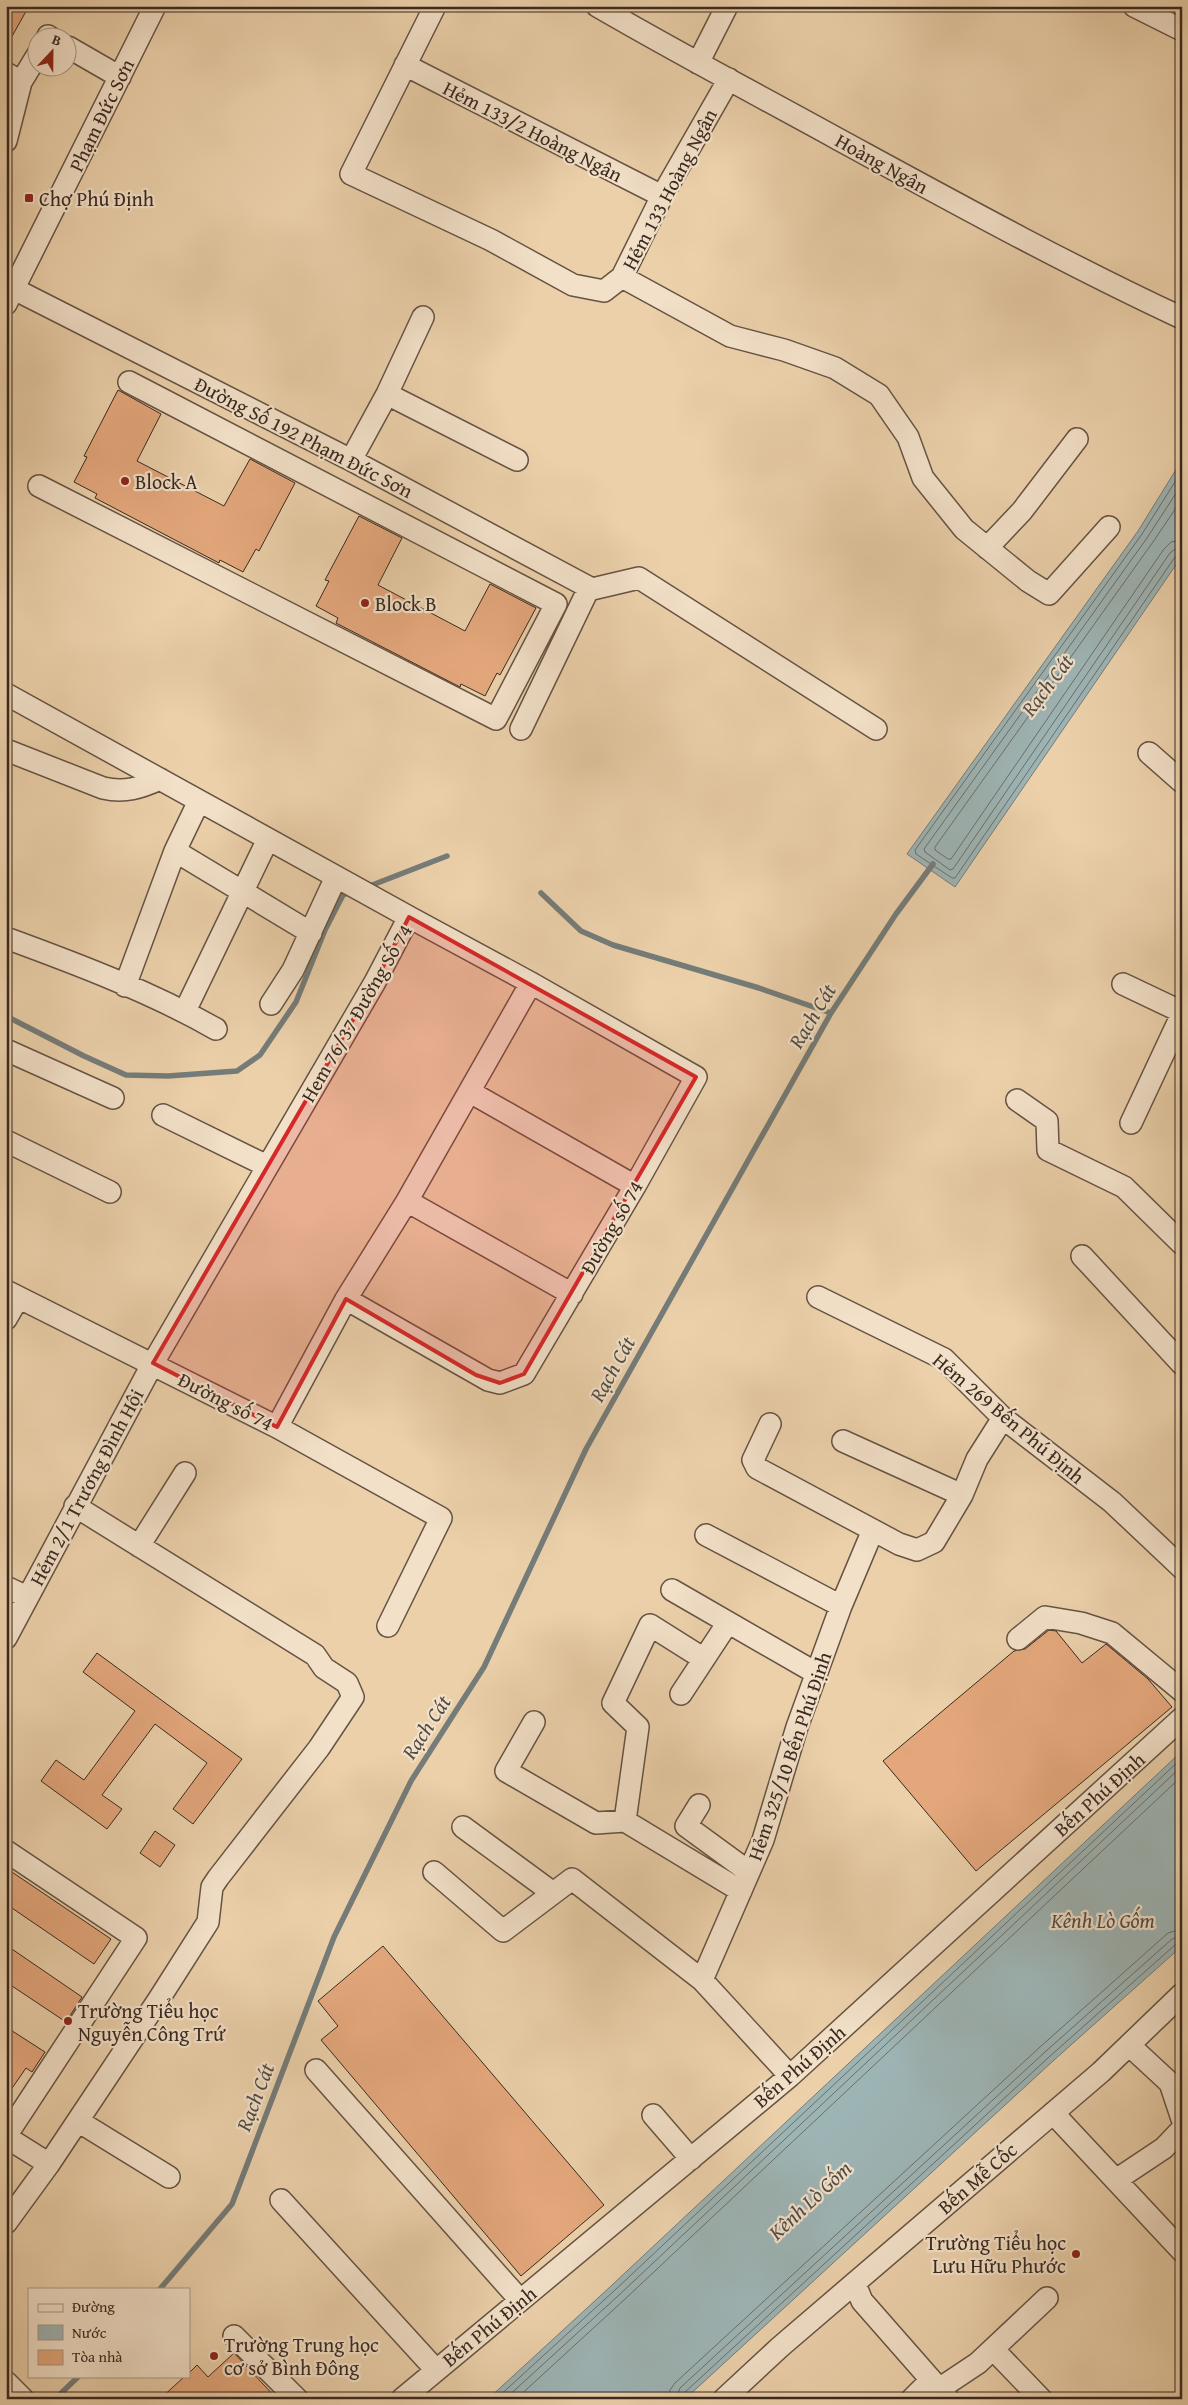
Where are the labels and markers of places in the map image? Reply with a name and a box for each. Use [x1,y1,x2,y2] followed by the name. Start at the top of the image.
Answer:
[39,184,154,213] place label: Chợ Phú Định
[23,192,35,204] marker: Chợ Phú Định
[135,467,197,496] place label: Block A
[119,475,131,487] marker: Block A
[375,589,437,618] place label: Block B
[359,597,371,609] marker: Block B
[78,1996,226,2048] place label: Trường Tiểu học Nguyễn Công Trứ
[62,2015,74,2027] marker: Trường Tiểu học Nguyễn Công Trứ
[925,2228,1066,2280] place label: Trường Tiểu học Lưu Hữu Phước
[1070,2248,1082,2260] marker: Trường Tiểu học Lưu Hữu Phước
[224,2330,379,2382] place label: Trường Trung học cơ sở Bình Đông
[208,2350,220,2362] marker: Trường Trung học cơ sở Bình Đông

